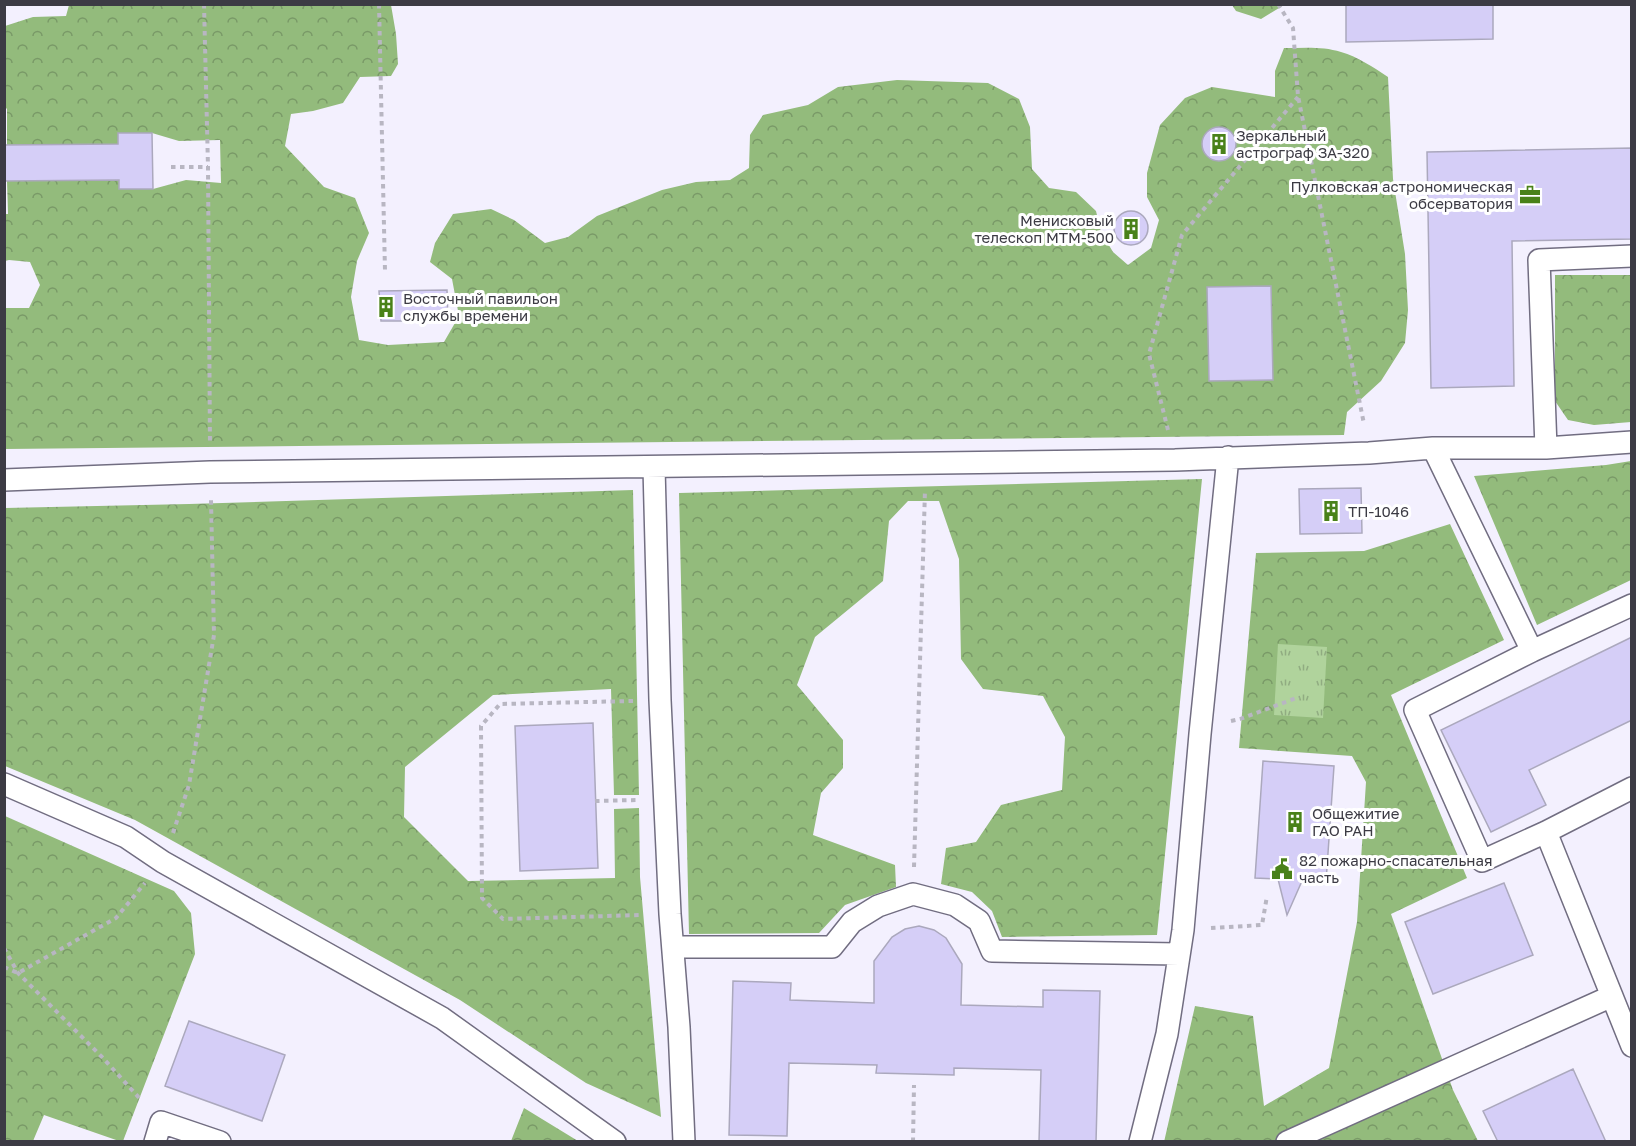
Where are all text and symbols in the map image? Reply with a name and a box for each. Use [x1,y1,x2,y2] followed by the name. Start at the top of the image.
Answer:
[1236,126,1370,161] place label: Зеркальный астрограф ЗА-320
[1207,132,1231,156] building icon: Зеркальный астрограф ЗА-320
[1291,177,1513,212] place label: Пулковская астрономическая обсерватория
[1518,183,1542,207] office icon: Пулковская астрономическая обсерватория
[974,211,1114,246] place label: Менисковый телескоп МТМ-500
[1119,217,1143,241] building icon: Менисковый телескоп МТМ-500
[403,289,558,324] place label: Восточный павильон службы времени
[374,295,398,319] building icon: Восточный павильон службы времени
[1319,499,1343,523] building icon: ТП-1046
[1348,502,1409,520] place label: ТП-1046
[1312,804,1400,839] place label: Общежитие ГАО РАН
[1283,810,1307,834] building icon: Общежитие ГАО РАН
[1299,851,1492,886] place label: 82 пожарно-спасательная часть
[1270,857,1294,881] public building icon: 82 пожарно-спасательная часть

